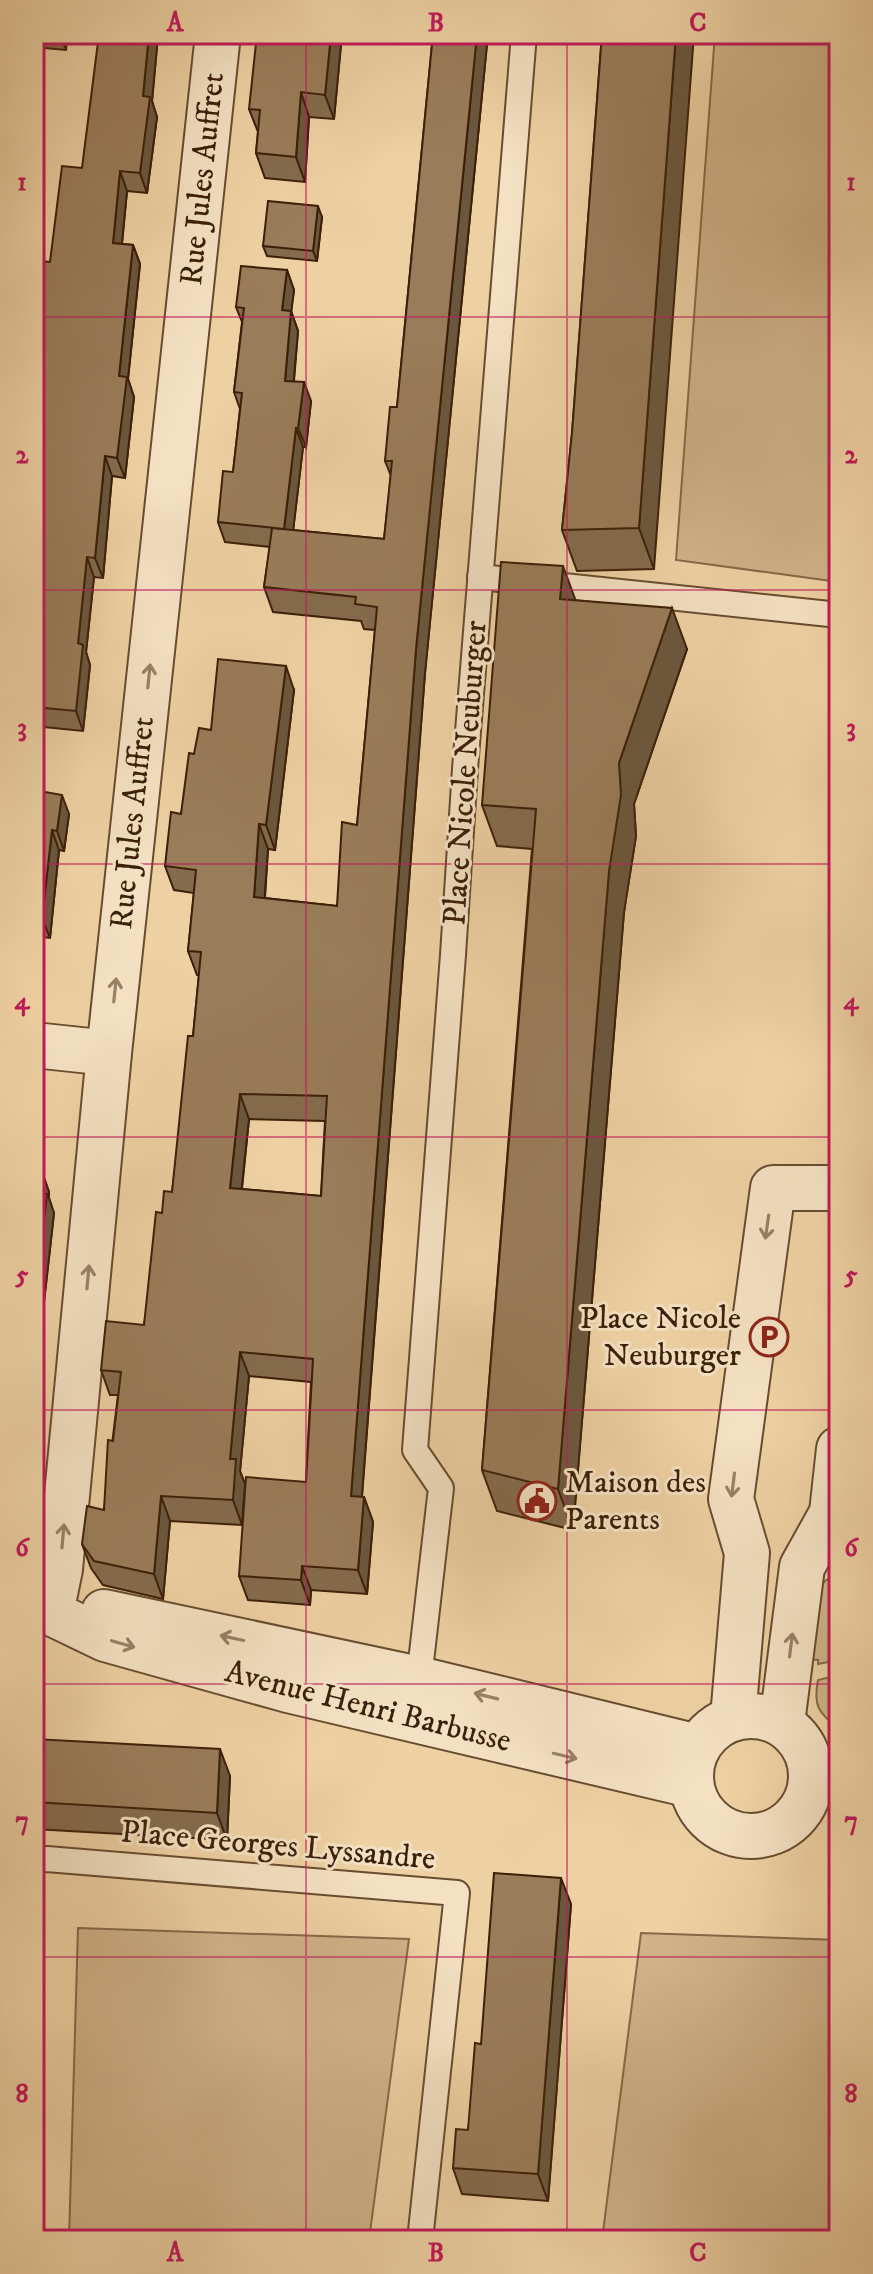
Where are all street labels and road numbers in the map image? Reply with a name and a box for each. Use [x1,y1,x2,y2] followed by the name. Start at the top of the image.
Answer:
[172,71,234,287] street label: Rue Jules Auffret
[435,619,497,927] street label: Place Nicole Neuburger
[102,715,164,931] street label: Rue Jules Auffret
[221,1652,515,1762] street label: Avenue Henri Barbusse
[119,1812,437,1880] street label: Place Georges Lyssandre

